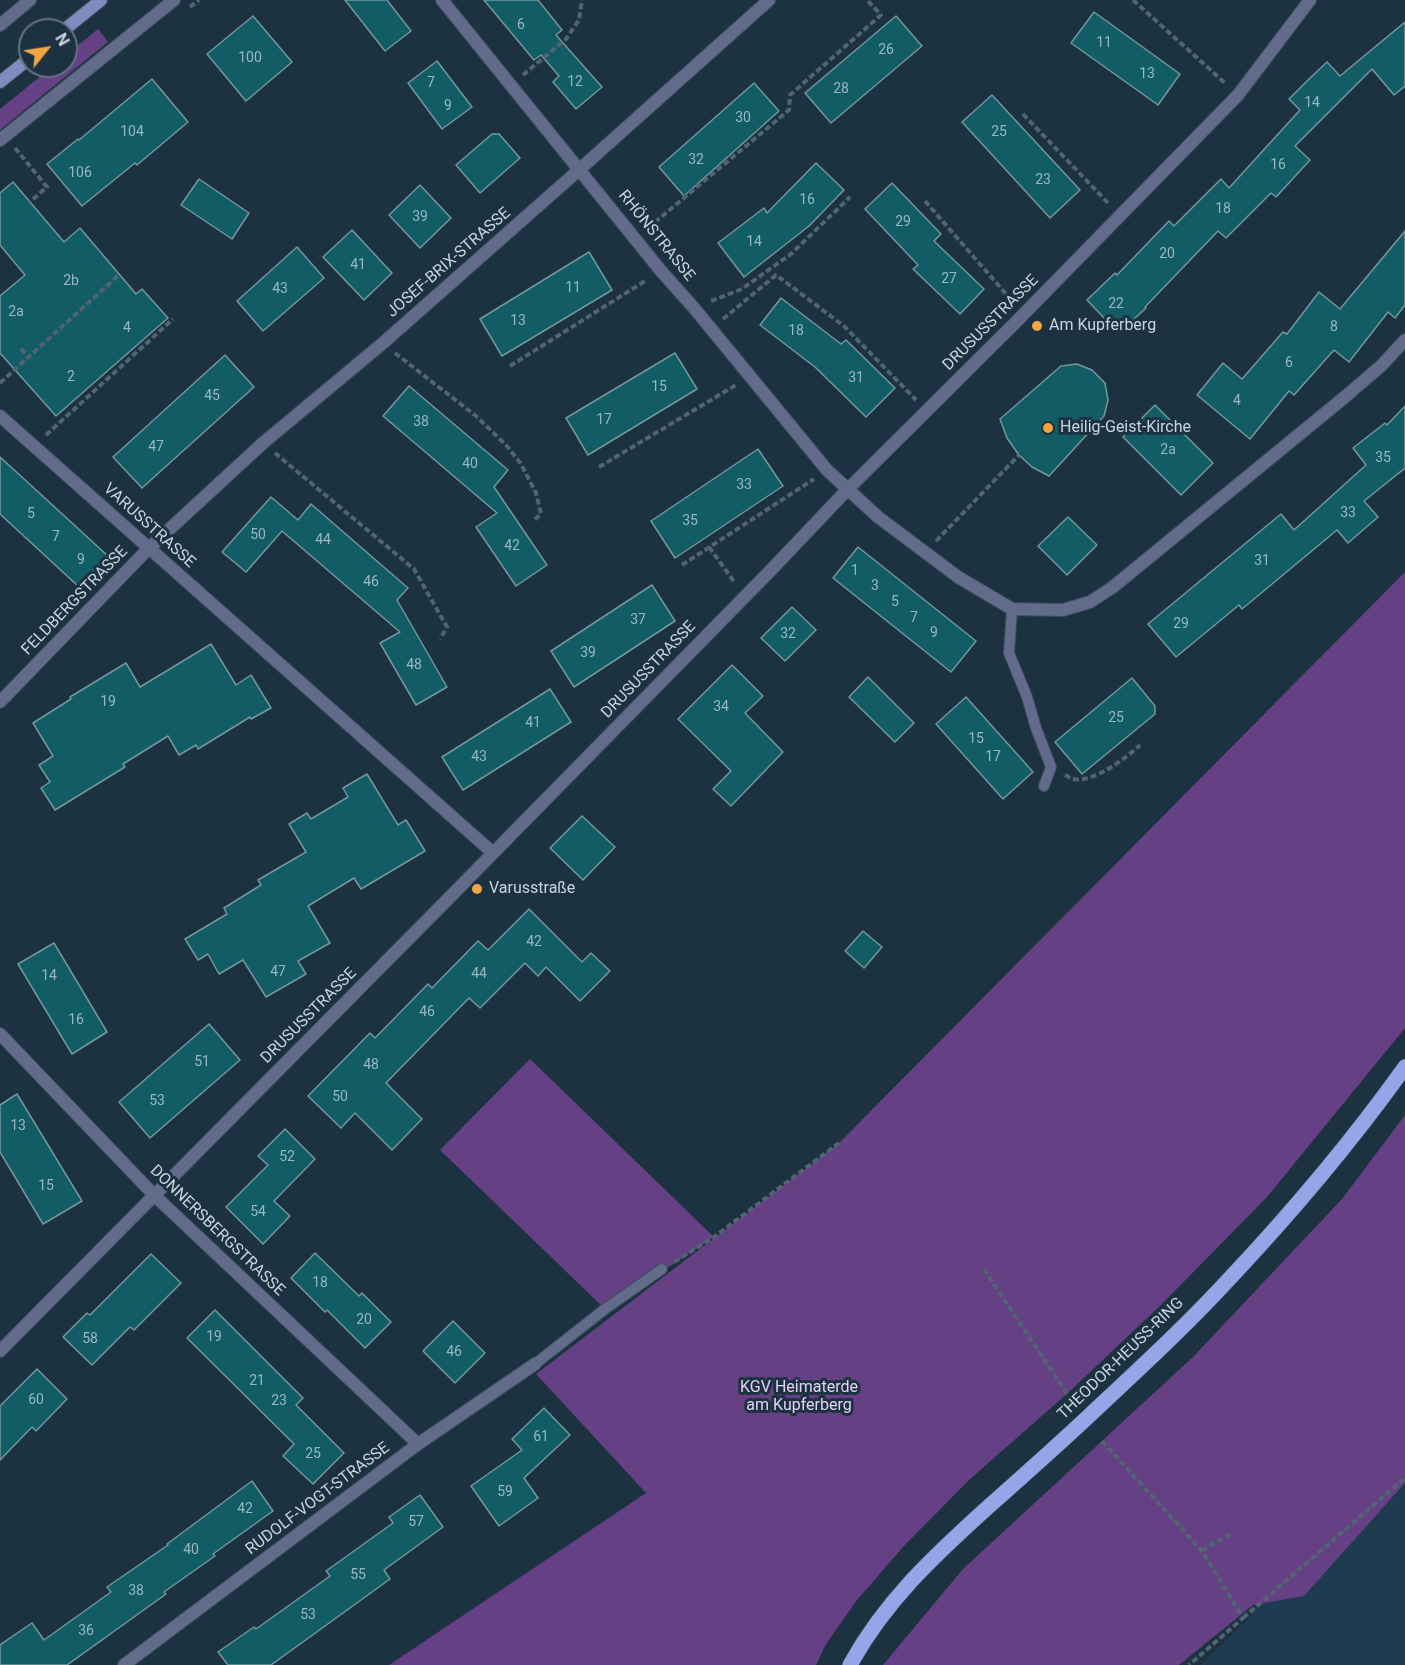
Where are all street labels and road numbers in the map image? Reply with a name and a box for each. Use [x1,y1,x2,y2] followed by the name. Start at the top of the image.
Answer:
[614,187,698,285] street label: RHÖNSTRASSE
[383,204,515,322] street label: JOSEF-BRIX-STRASSE
[939,271,1043,375] street label: DRUSUSSTRASSE
[99,480,199,572] street label: VARUSSTRASSE
[18,542,132,660] street label: FELDBERGSTRASSE
[598,617,700,723] street label: DRUSUSSTRASSE
[257,964,361,1068] street label: DRUSUSSTRASSE
[146,1162,288,1300] street label: DONNERSBERGSTRASSE
[1054,1294,1188,1424] street label: THEODOR-HEUSS-RING
[242,1439,394,1559] street label: RUDOLF-VOGT-STRASSE

